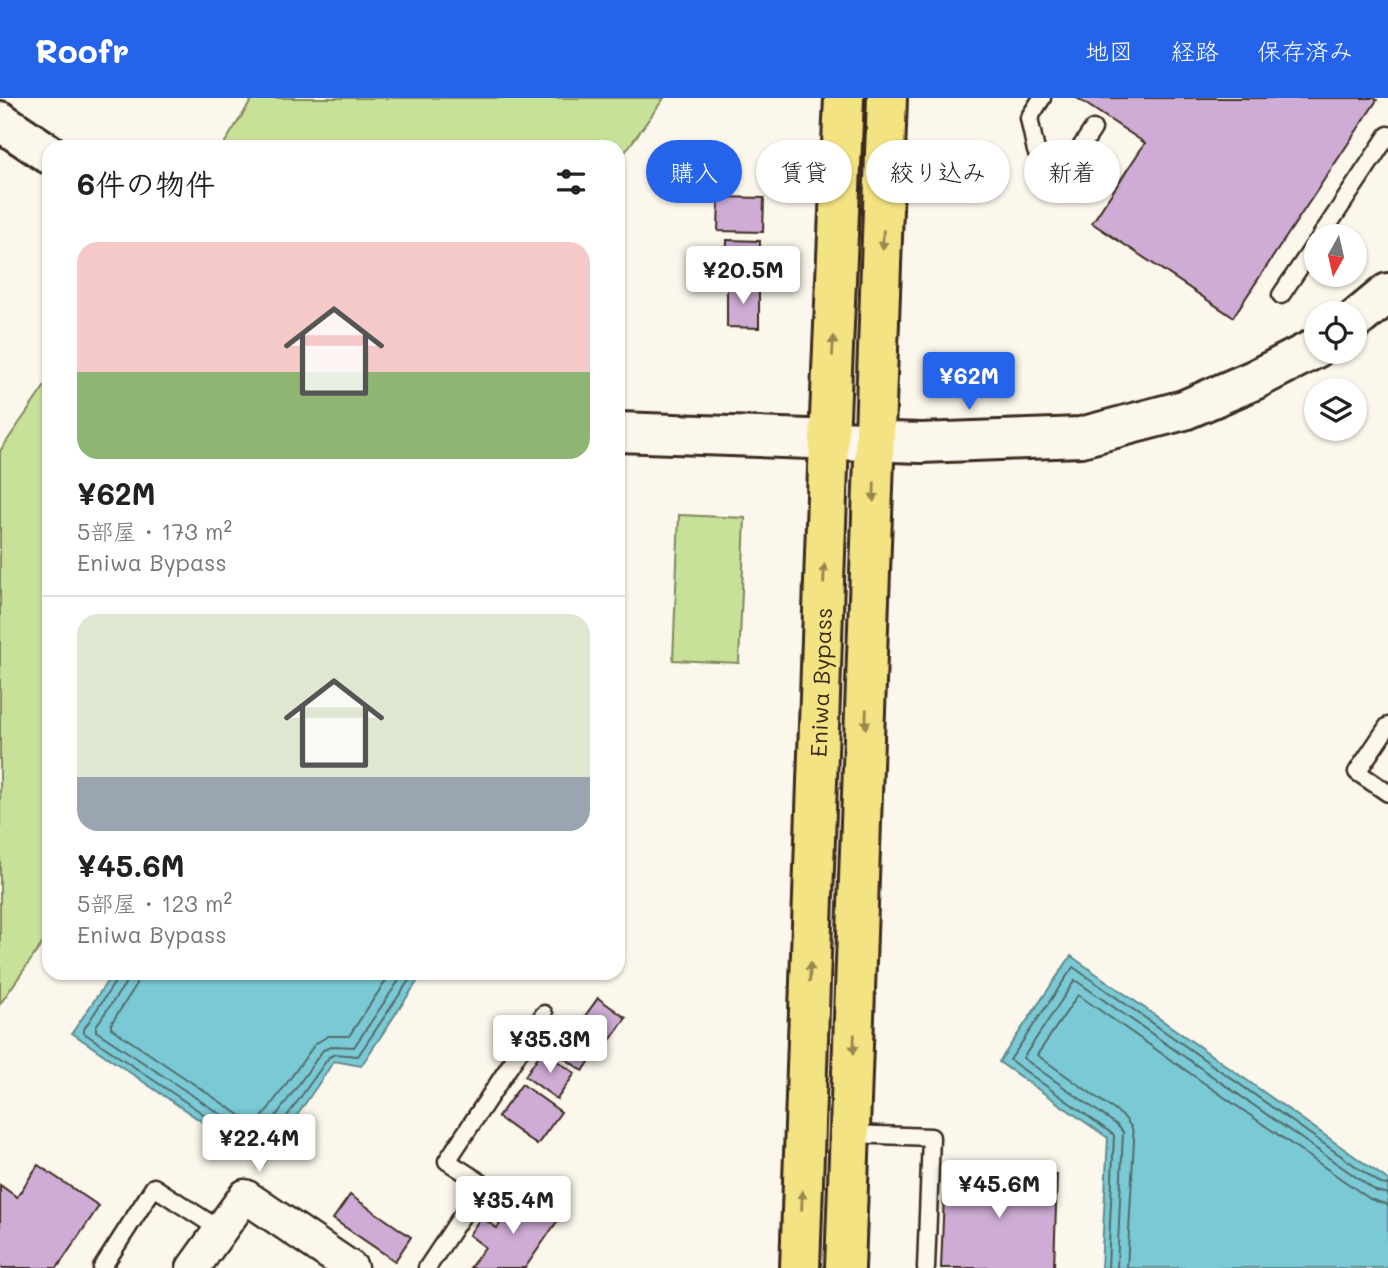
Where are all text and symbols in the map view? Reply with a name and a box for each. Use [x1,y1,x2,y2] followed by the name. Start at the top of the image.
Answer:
[35,28,129,71] text: Roofr
[1085,35,1133,66] text: 地図
[1171,35,1219,66] text: 経路
[1257,35,1353,66] text: 保存済み
[646,140,742,203] chip: 購入
[756,140,852,203] chip: 賃貸
[866,140,1010,203] chip: 絞り込み
[1024,140,1120,203] chip: 新着
[77,163,215,203] text: 6件の物件
[552,163,590,201] icon: filters
[1304,224,1367,287] north arrow
[1304,224,1367,441] map controls
[877,229,888,251] one-way arrow
[686,246,800,306] pin: ¥20.5M
[702,254,784,284] text: ¥20.5M
[271,288,397,414] icon: home
[1304,301,1367,364] button: locate
[827,335,838,357] one-way arrow
[928,352,1010,412] pin: ¥62M
[939,360,999,390] text: ¥62M
[1304,378,1367,441] button: layers
[77,473,156,513] text: ¥62M
[869,481,880,503] one-way arrow
[77,516,232,546] text: 5部屋 · 173 m²
[77,547,227,577] text: Eniwa Bypass
[818,562,830,584] one-way arrow
[803,607,838,758] street label: Eniwa Bypass
[271,660,397,786] icon: home
[860,708,871,730] one-way arrow
[77,845,185,885] text: ¥45.6M
[77,888,232,918] text: 5部屋 · 123 m²
[77,919,227,949] text: Eniwa Bypass
[805,961,816,983] one-way arrow
[493,1016,607,1075] pin: ¥35.3M
[509,1023,591,1053] text: ¥35.3M
[848,1033,860,1055] one-way arrow
[202,1114,316,1174] pin: ¥22.4M
[218,1122,300,1152] text: ¥22.4M
[942,1160,1056,1220] pin: ¥45.6M
[958,1168,1040,1198] text: ¥45.6M
[456,1176,570,1236] pin: ¥35.4M
[472,1184,554,1214] text: ¥35.4M
[797,1189,808,1211] one-way arrow

